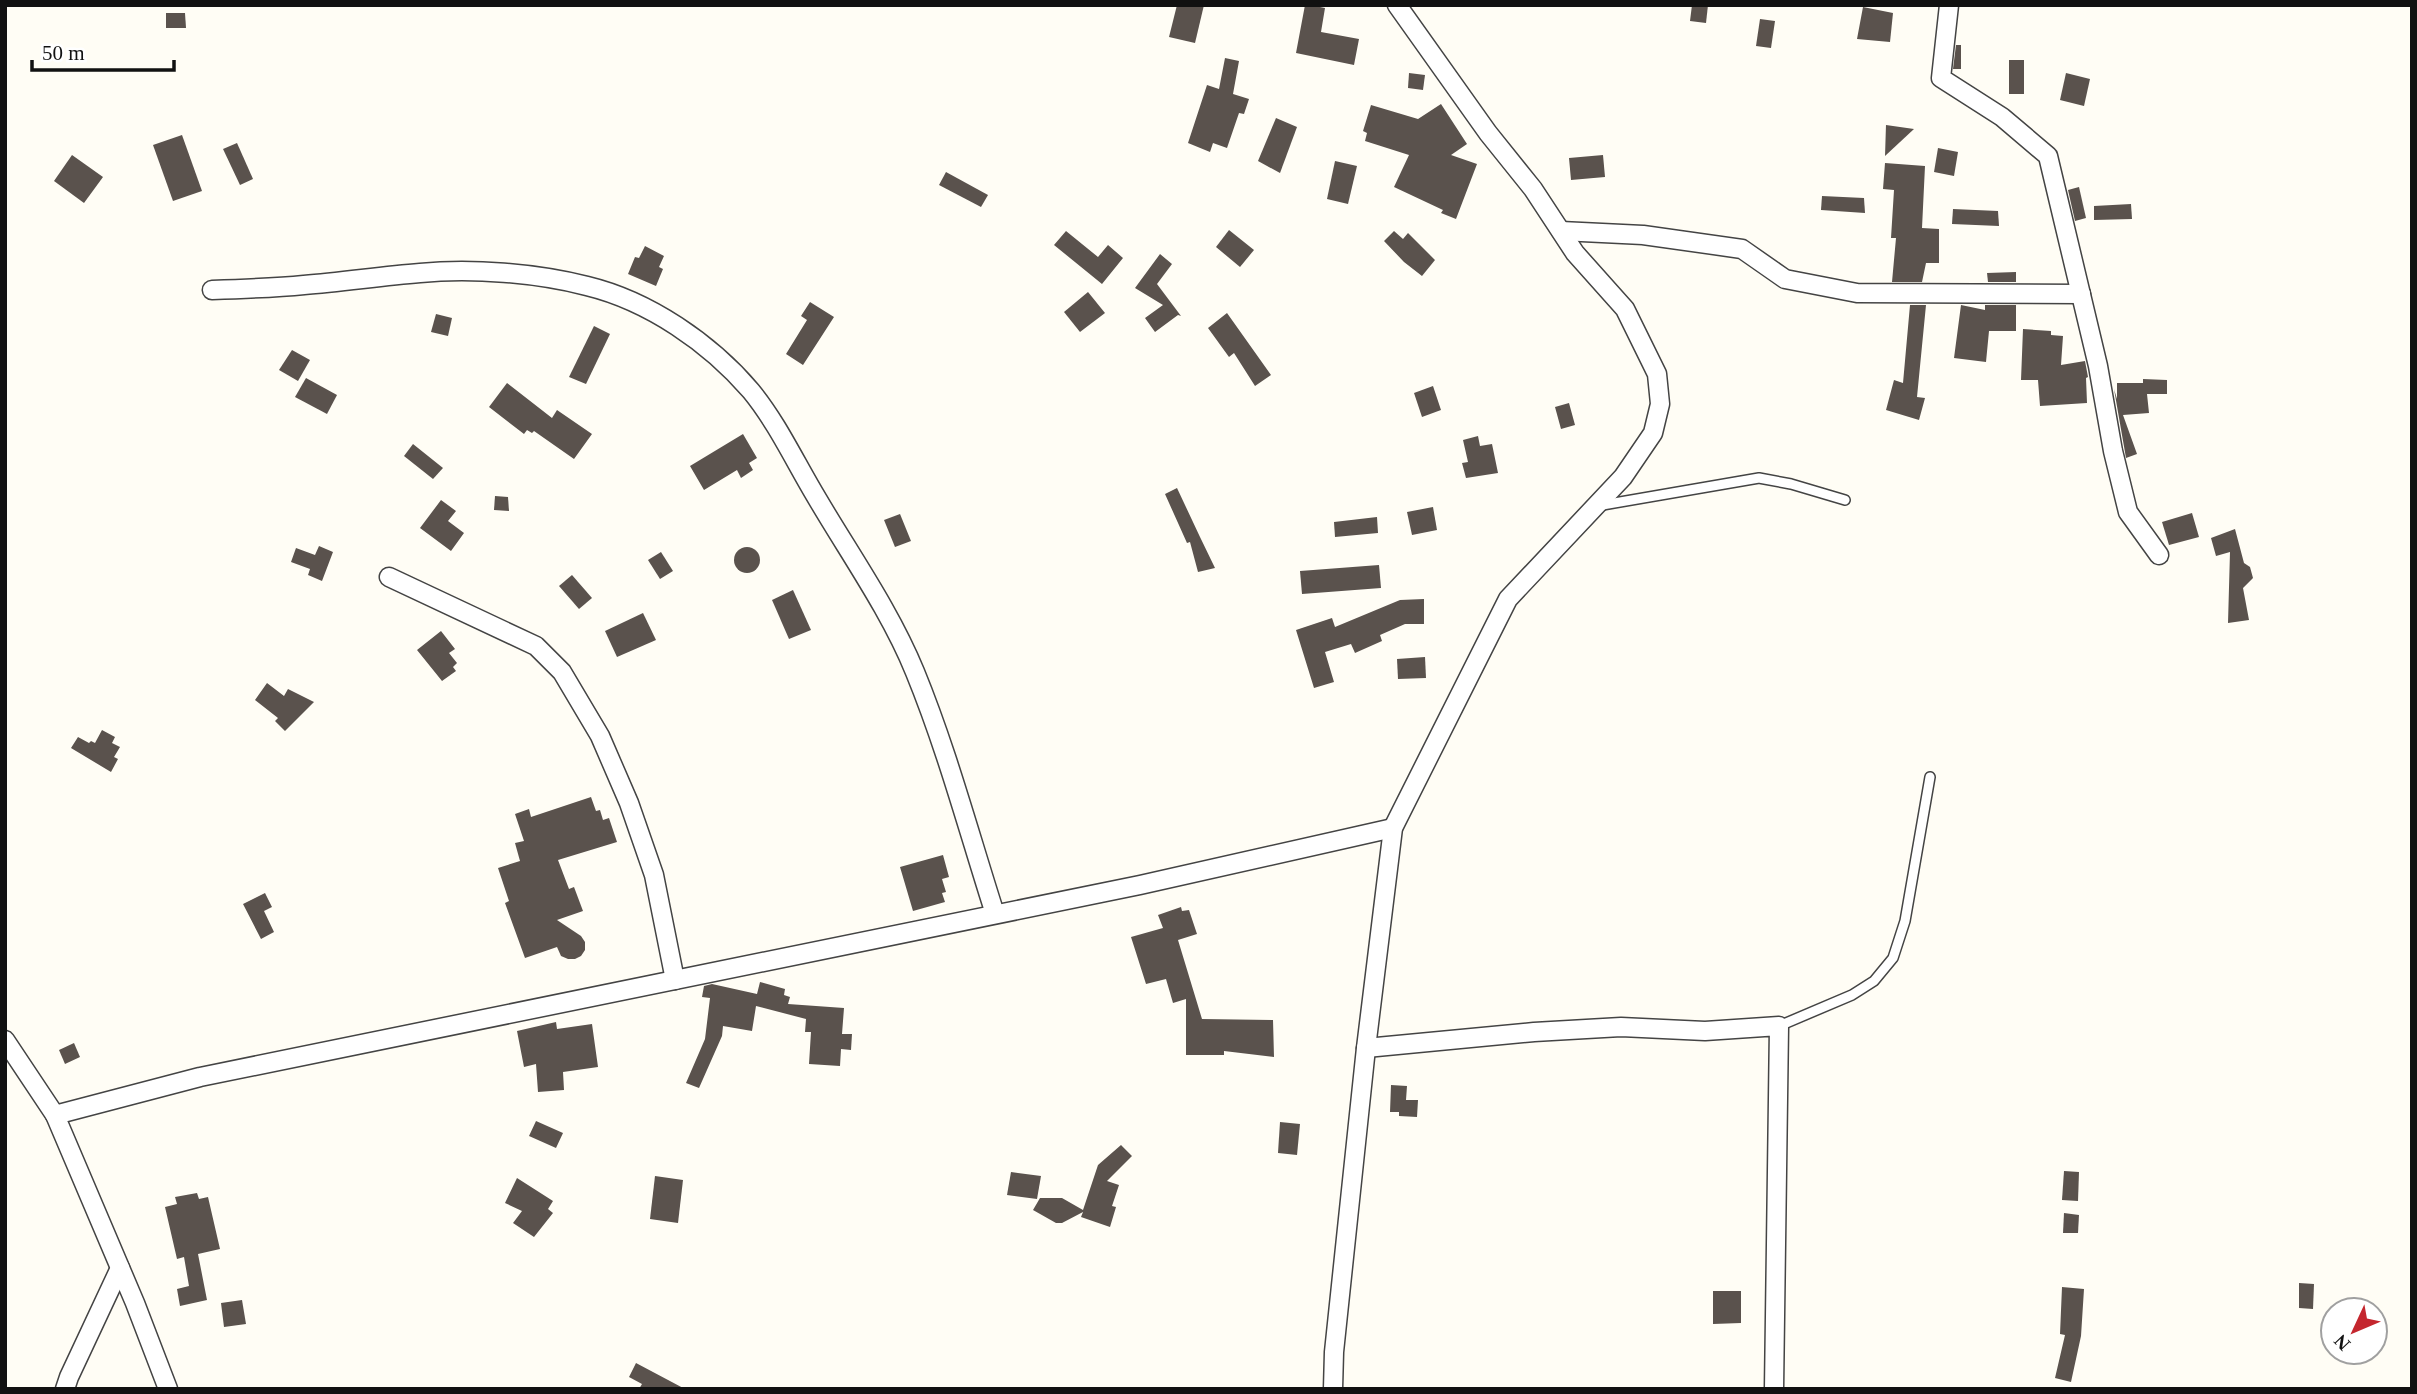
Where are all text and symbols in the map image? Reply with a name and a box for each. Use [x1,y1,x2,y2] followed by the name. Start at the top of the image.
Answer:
[32,28,173,72] scale bar
[42,41,85,65] text: 50 m
[2319,1296,2389,1366] north arrow
[2330,1330,2354,1355] text: N

